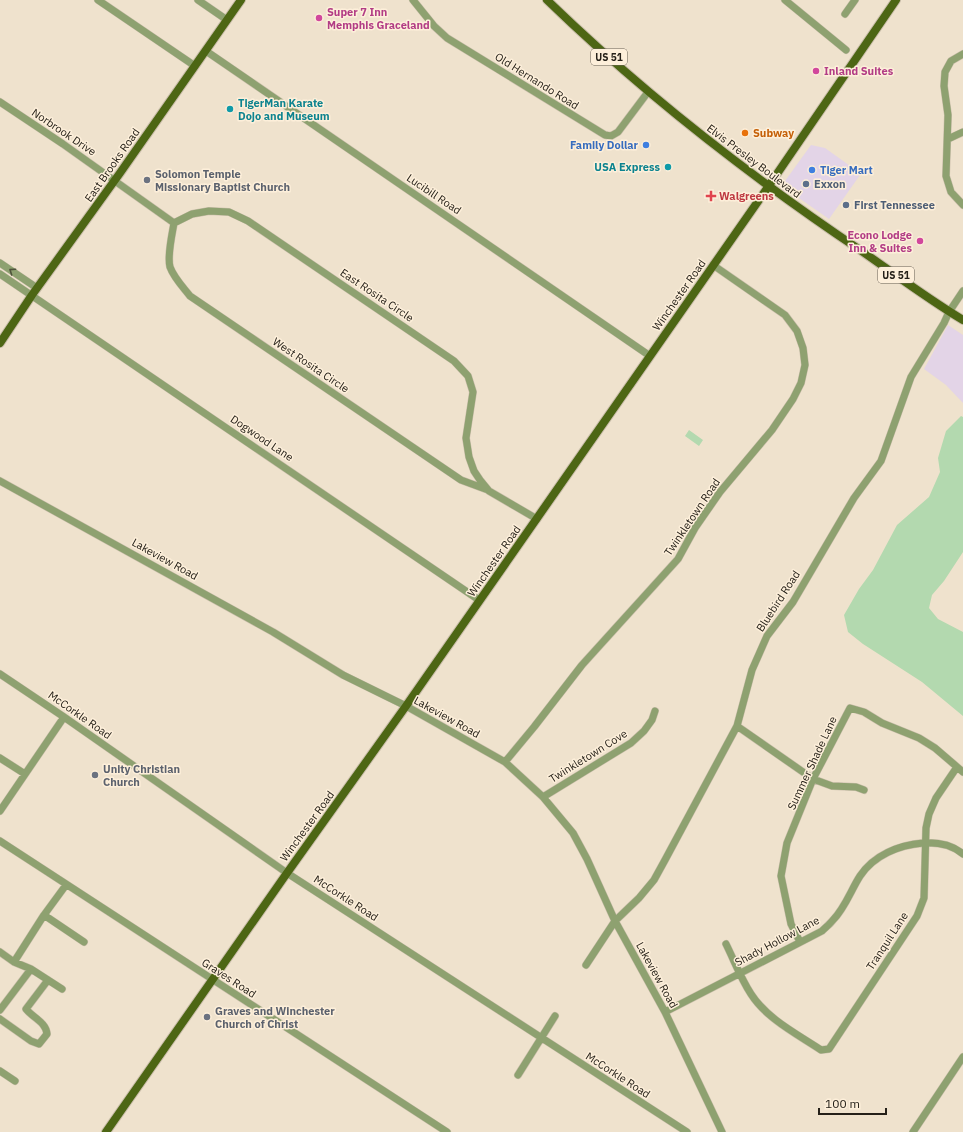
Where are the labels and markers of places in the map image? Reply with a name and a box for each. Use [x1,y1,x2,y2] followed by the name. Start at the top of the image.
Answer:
[327,5,430,32] place label: Super 7 Inn Memphis Graceland
[314,13,324,23] marker: Super 7 Inn Memphis Graceland
[824,64,894,78] place label: Inland Suites
[811,66,821,76] marker: Inland Suites
[238,96,330,123] place label: TigerMan Karate Dojo and Museum
[225,104,235,114] marker: TigerMan Karate Dojo and Museum
[753,126,794,140] place label: Subway
[740,128,750,138] marker: Subway
[570,138,639,152] place label: Family Dollar
[641,140,651,150] marker: Family Dollar
[594,160,660,174] place label: USA Express
[663,162,673,172] marker: USA Express
[820,163,873,177] place label: Tiger Mart
[807,165,817,175] marker: Tiger Mart
[155,167,290,194] place label: Solomon Temple Missionary Baptist Church
[142,175,152,185] marker: Solomon Temple Missionary Baptist Church
[814,177,846,191] place label: Exxon
[801,179,811,189] marker: Exxon
[719,189,774,203] place label: Walgreens
[706,191,716,201] marker: Walgreens
[854,198,935,212] place label: First Tennessee
[841,200,851,210] marker: First Tennessee
[847,228,912,255] place label: Econo Lodge Inn & Suites
[915,236,925,246] marker: Econo Lodge Inn & Suites
[103,762,180,789] place label: Unity Christian Church
[90,770,100,780] marker: Unity Christian Church
[215,1004,335,1031] place label: Graves and Winchester Church of Christ
[202,1012,212,1022] marker: Graves and Winchester Church of Christ

